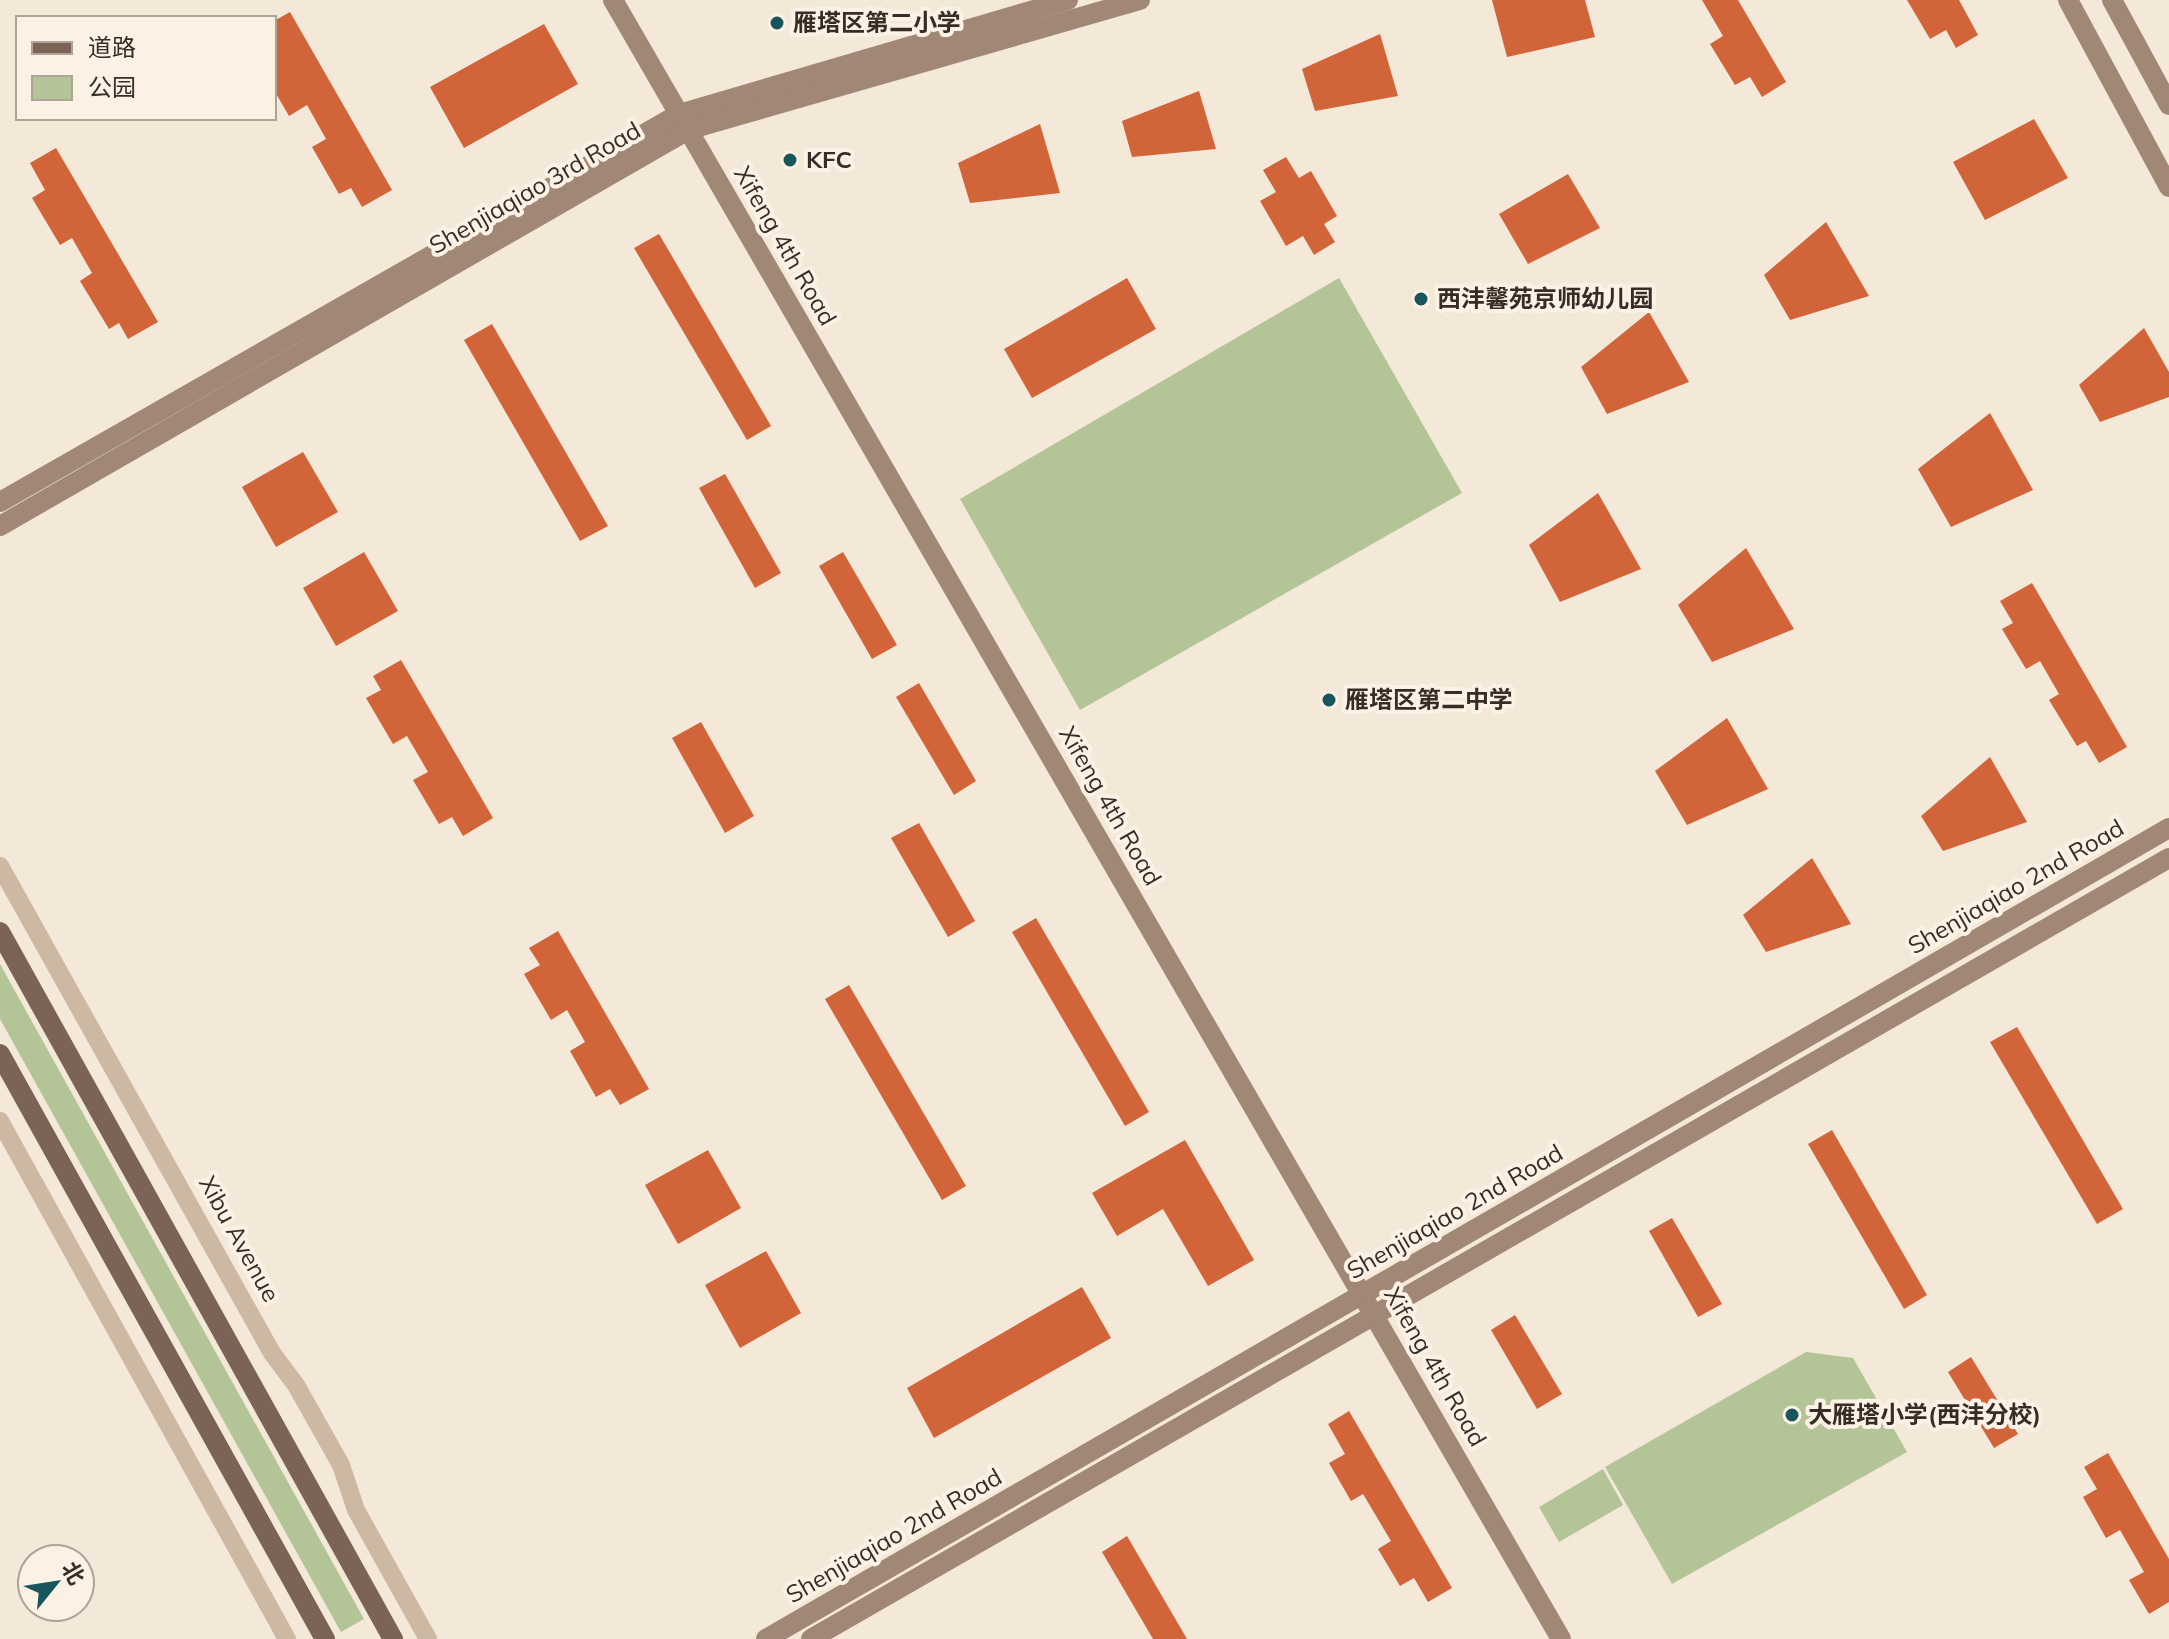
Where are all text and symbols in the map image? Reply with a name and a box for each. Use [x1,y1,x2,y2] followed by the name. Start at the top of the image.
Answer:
[793,7,961,37] place label: 雁塔区第二小学
[768,14,786,32] marker: 雁塔区第二小学
[16,16,276,120] legend
[88,32,136,62] text: 道路
[88,72,136,102] text: 公园
[424,114,645,260] street label: Shenjiaqiao 3rd Road
[806,144,852,174] place label: KFC
[781,151,799,169] marker: KFC
[728,161,844,330] street label: Xifeng 4th Road
[1437,283,1653,313] place label: 西沣馨苑京师幼儿园
[1412,290,1430,308] marker: 西沣馨苑京师幼儿园
[1345,684,1513,714] place label: 雁塔区第二中学
[1320,691,1338,709] marker: 雁塔区第二中学
[1053,721,1169,890] street label: Xifeng 4th Road
[1902,812,2129,960] street label: Shenjiaqiao 2nd Road
[1341,1137,1568,1285] street label: Shenjiaqiao 2nd Road
[193,1170,287,1307] street label: Xibu Avenue
[1378,1282,1494,1451] street label: Xifeng 4th Road
[1808,1399,2041,1429] place label: 大雁塔小学(西沣分校)
[1783,1406,1801,1424] marker: 大雁塔小学(西沣分校)
[780,1461,1007,1609] street label: Shenjiaqiao 2nd Road
[16,1543,96,1623] north arrow
[56,1556,91,1590] text: 北

